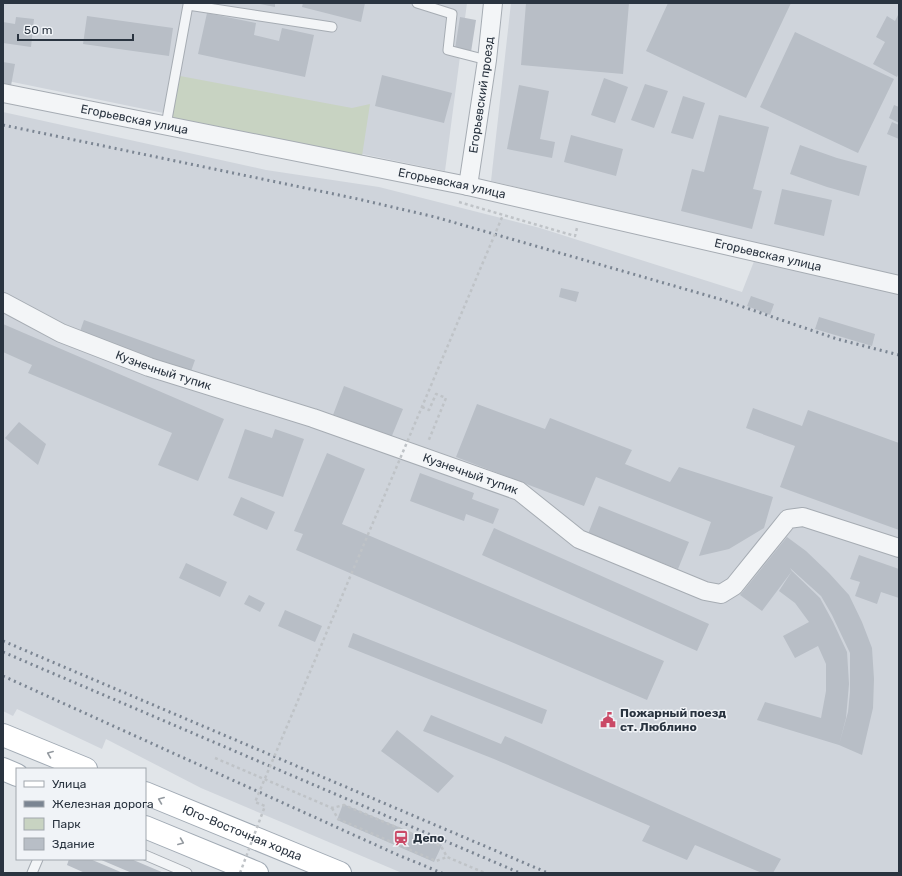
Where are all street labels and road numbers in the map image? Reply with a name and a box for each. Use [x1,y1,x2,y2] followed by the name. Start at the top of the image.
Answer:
[466,36,496,154] street label: Егорьевский проезд
[79,102,190,137] street label: Егорьевская улица
[397,165,507,201] street label: Егорьевская улица
[713,236,823,274] street label: Егорьевская улица
[114,348,214,393] street label: Кузнечный тупик
[421,451,521,497] street label: Кузнечный тупик
[180,802,304,864] street label: Юго-Восточная хорда

